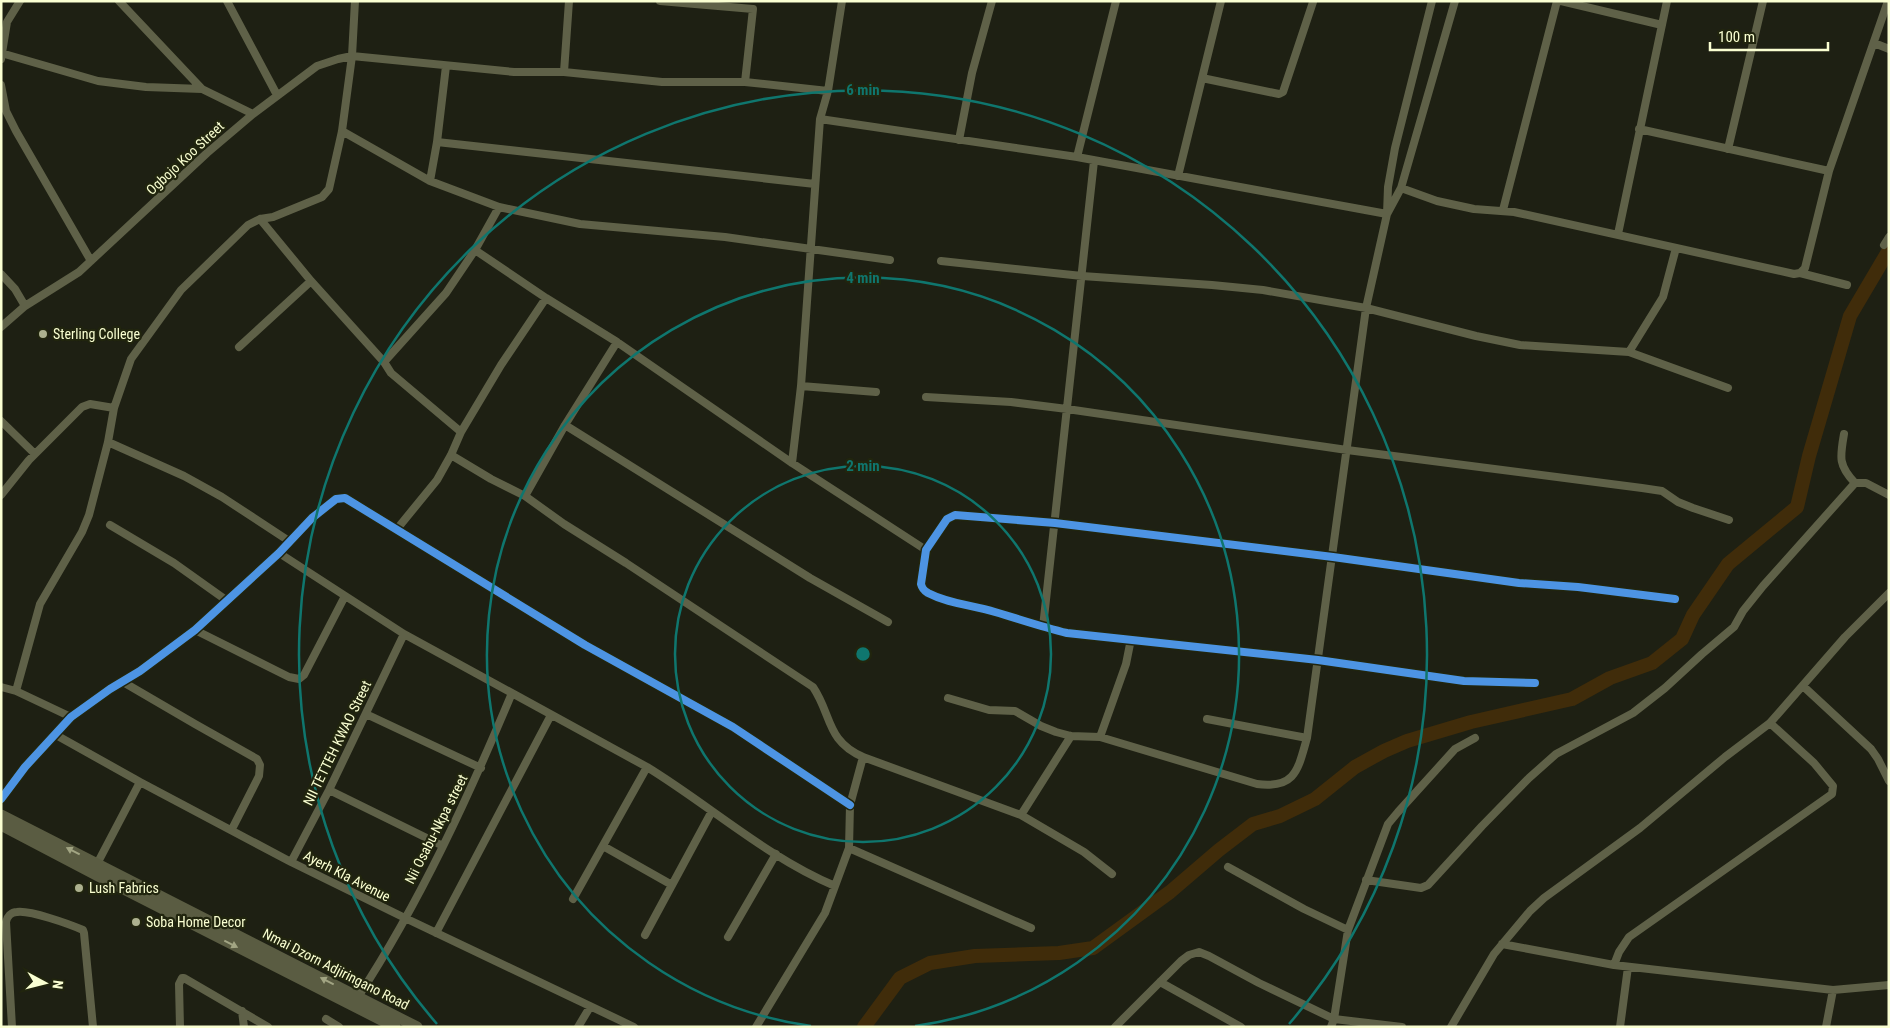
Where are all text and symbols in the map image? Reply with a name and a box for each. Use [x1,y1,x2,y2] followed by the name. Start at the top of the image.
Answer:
[1710,20,1828,52] scale bar
[1718,28,1755,46] text: 100 m
[846,81,880,99] text: 6 min
[143,118,227,198] street label: Ogbojo Koo Street
[846,269,880,287] text: 4 min
[53,326,140,342] place label: Sterling College
[37,328,49,340] marker: Sterling College
[846,457,880,475] text: 2 min
[854,645,872,663] centre of rings
[300,678,374,808] street label: NII TETTEH KWAO Street
[401,772,471,886] street label: Nii Osabu-Nkpa street
[66,847,80,855] one-way arrow
[301,847,393,905] street label: Ayerh Kla Avenue
[89,880,159,896] place label: Lush Fabrics
[73,882,85,894] marker: Lush Fabrics
[146,914,245,930] place label: Soba Home Decor
[130,916,142,928] marker: Soba Home Decor
[260,925,412,1013] street label: Nmai Dzorn Adjiringano Road
[224,940,238,948] one-way arrow
[20,958,70,1008] north arrow
[319,977,334,985] one-way arrow
[49,979,66,990] text: N

